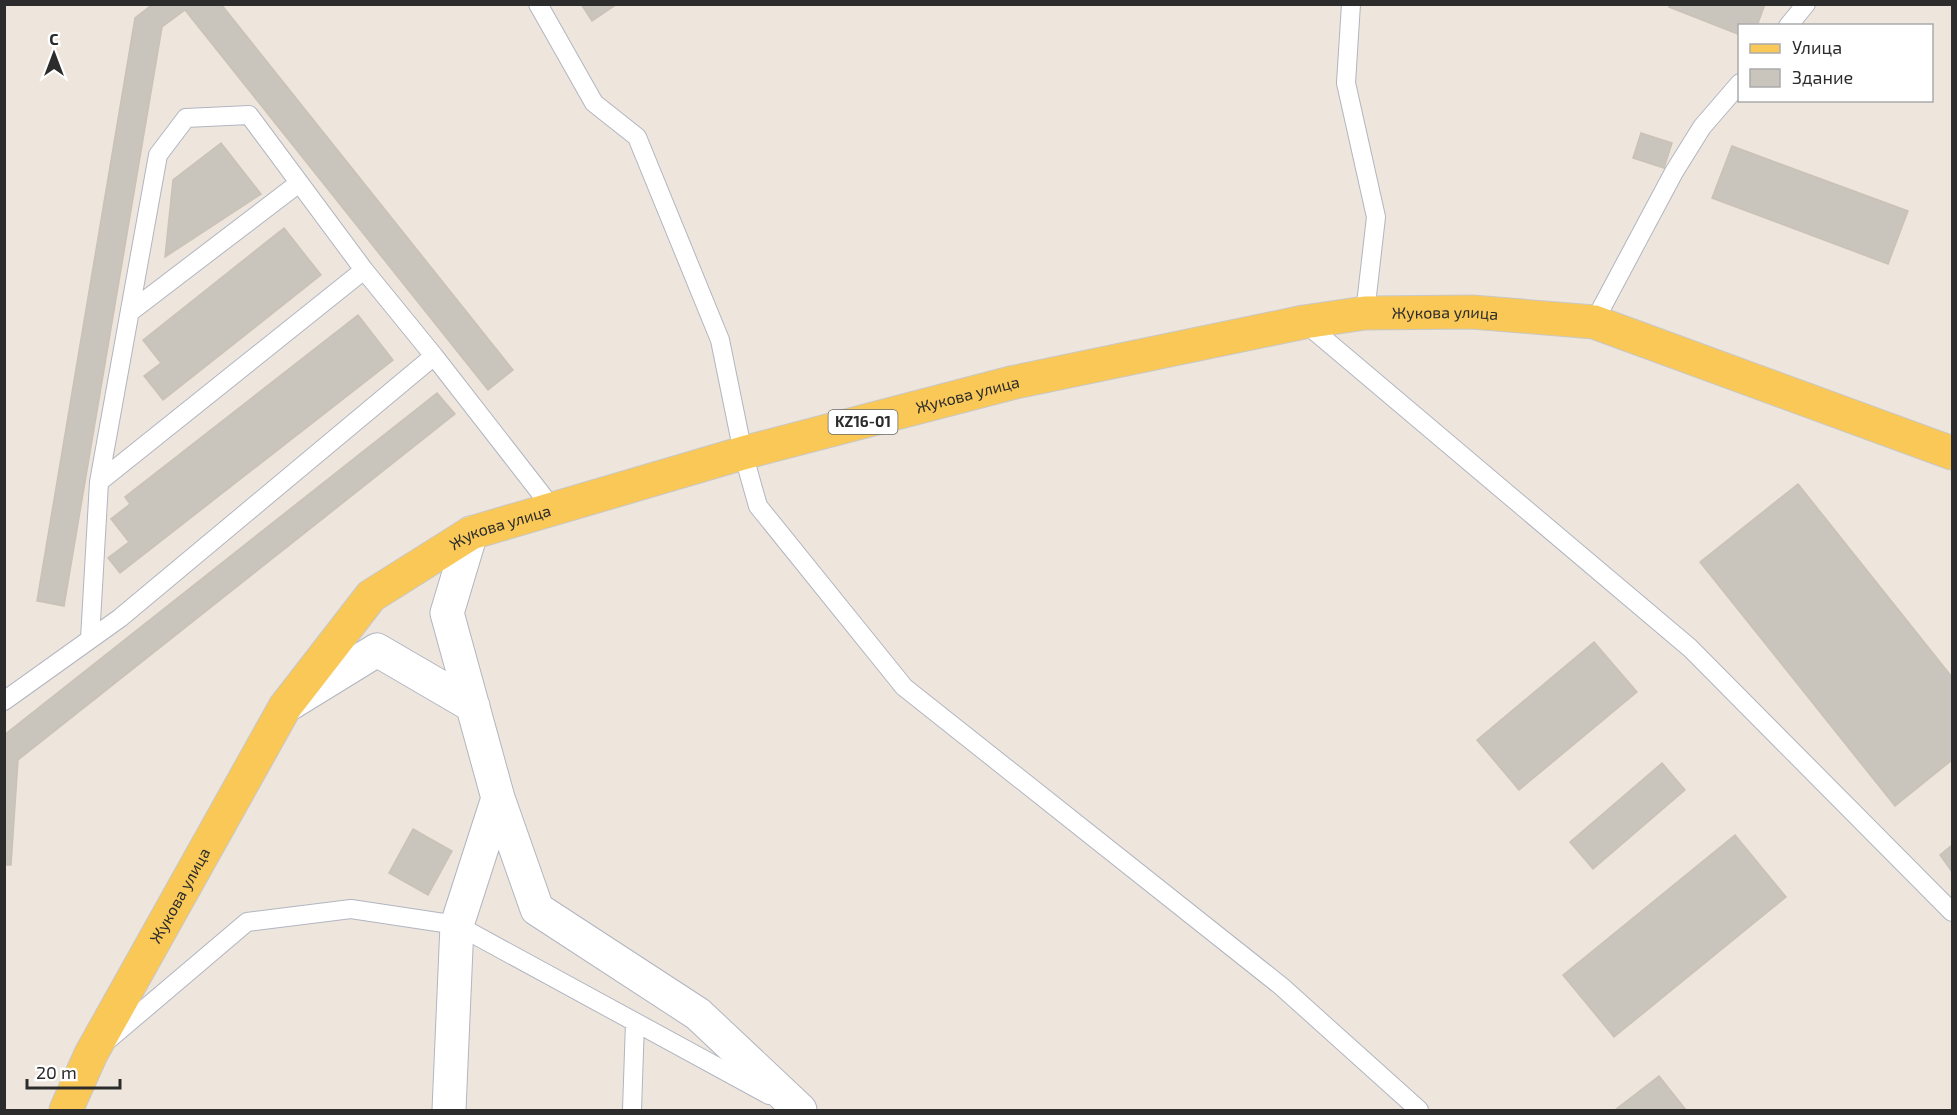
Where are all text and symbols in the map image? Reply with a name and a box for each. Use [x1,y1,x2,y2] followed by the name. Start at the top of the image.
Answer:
[24,24,84,84] north arrow
[1738,24,1933,102] legend
[49,29,59,48] text: С
[1792,36,1842,58] text: Улица
[1792,66,1853,88] text: Здание
[1392,302,1499,323] street label: Жукова улица
[913,372,1021,417] street label: Жукова улица
[828,410,898,434] road number: KZ16-01
[446,500,553,553] street label: Жукова улица
[145,844,213,946] street label: Жукова улица
[27,1052,120,1090] scale bar
[36,1061,77,1083] text: 20 m

